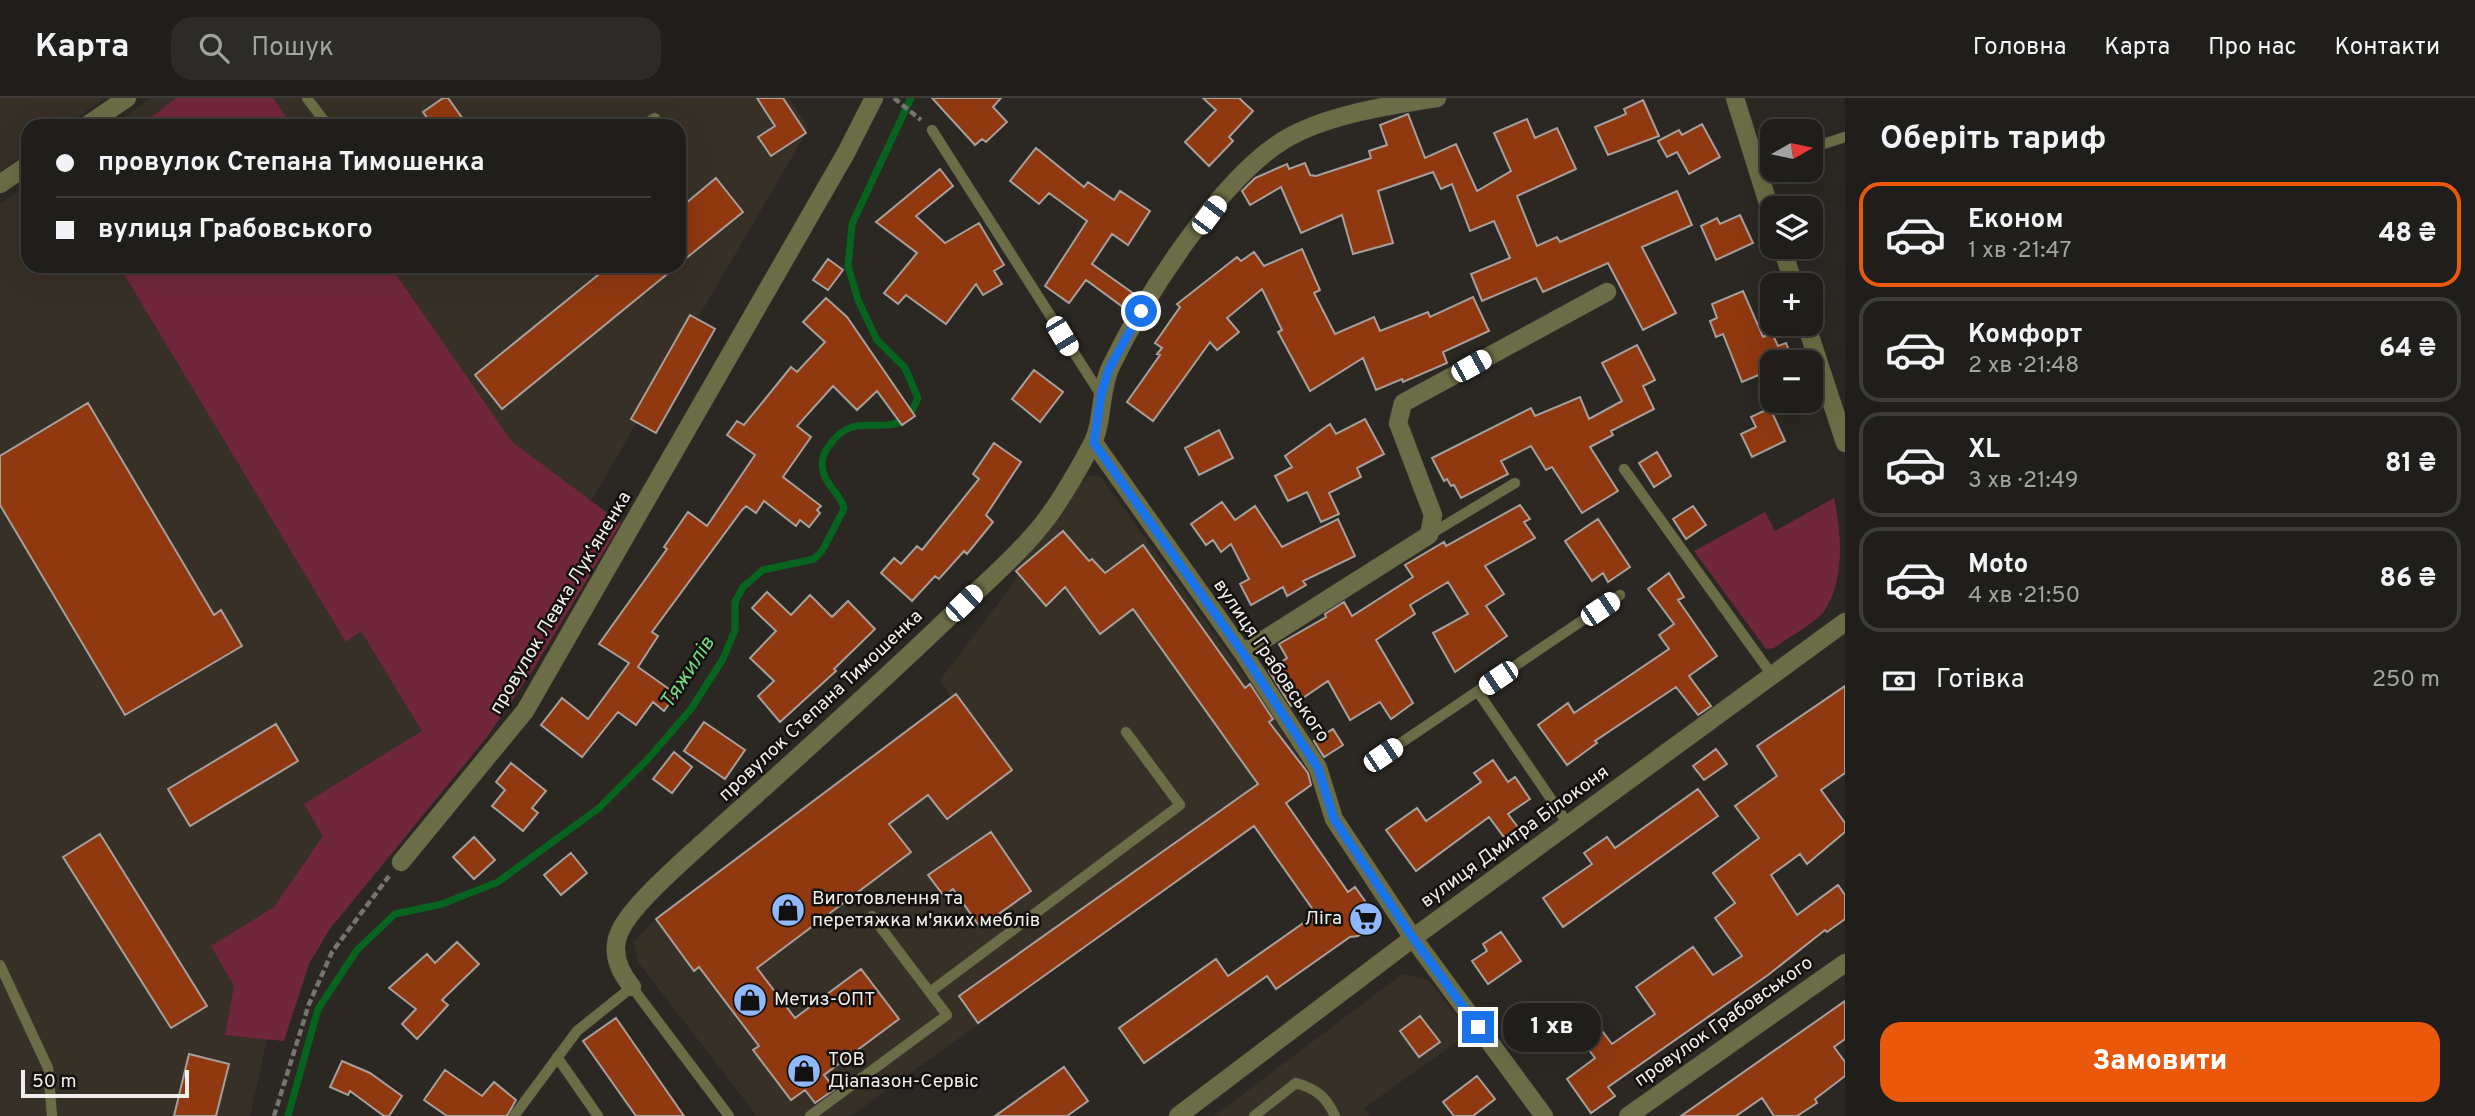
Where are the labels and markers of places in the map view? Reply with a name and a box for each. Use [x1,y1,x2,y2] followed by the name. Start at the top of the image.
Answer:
[812,887,1040,933] place label: Виготовлення та перетяжка м'яких меблів
[769,891,807,929] shop icon: Виготовлення та перетяжка м'яких меблів
[1347,900,1385,938] supermarket icon: Ліга
[1304,907,1342,931] place label: Ліга
[731,981,769,1019] shop icon: Метиз-ОПТ
[774,988,875,1012] place label: Метиз-ОПТ
[828,1048,979,1094] place label: ТОВ Діапазон-Сервіс
[785,1052,823,1090] shop icon: ТОВ Діапазон-Сервіс

